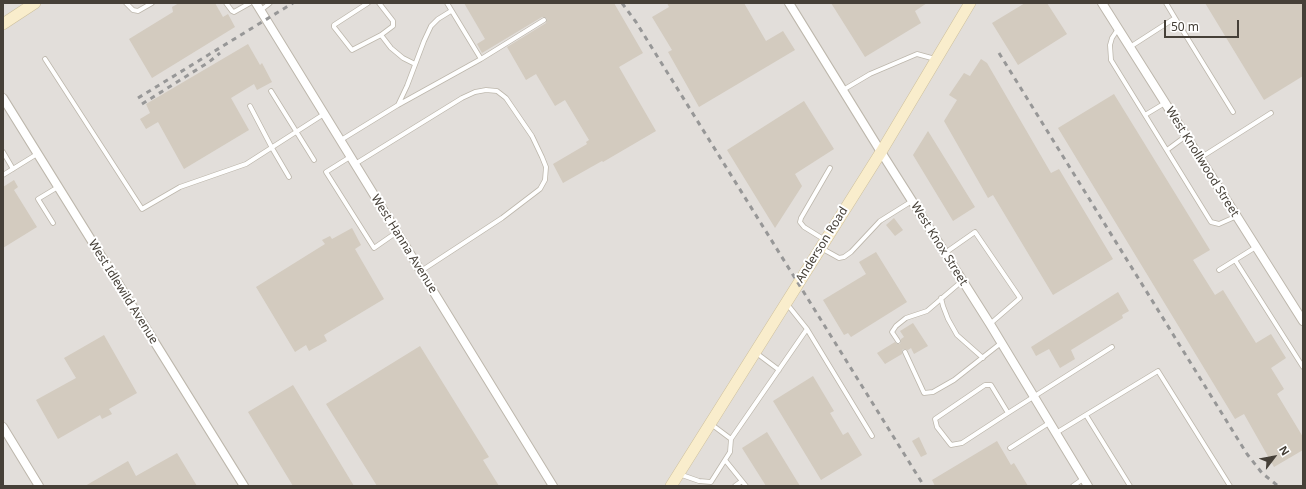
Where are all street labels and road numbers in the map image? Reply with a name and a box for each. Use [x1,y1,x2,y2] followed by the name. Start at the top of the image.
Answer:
[1162,104,1242,220] street label: West Knollwood Street
[368,192,440,296] street label: West Hanna Avenue
[908,200,970,288] street label: West Knox Street
[793,204,851,286] street label: Anderson Road
[85,237,161,347] street label: West Idlewild Avenue

